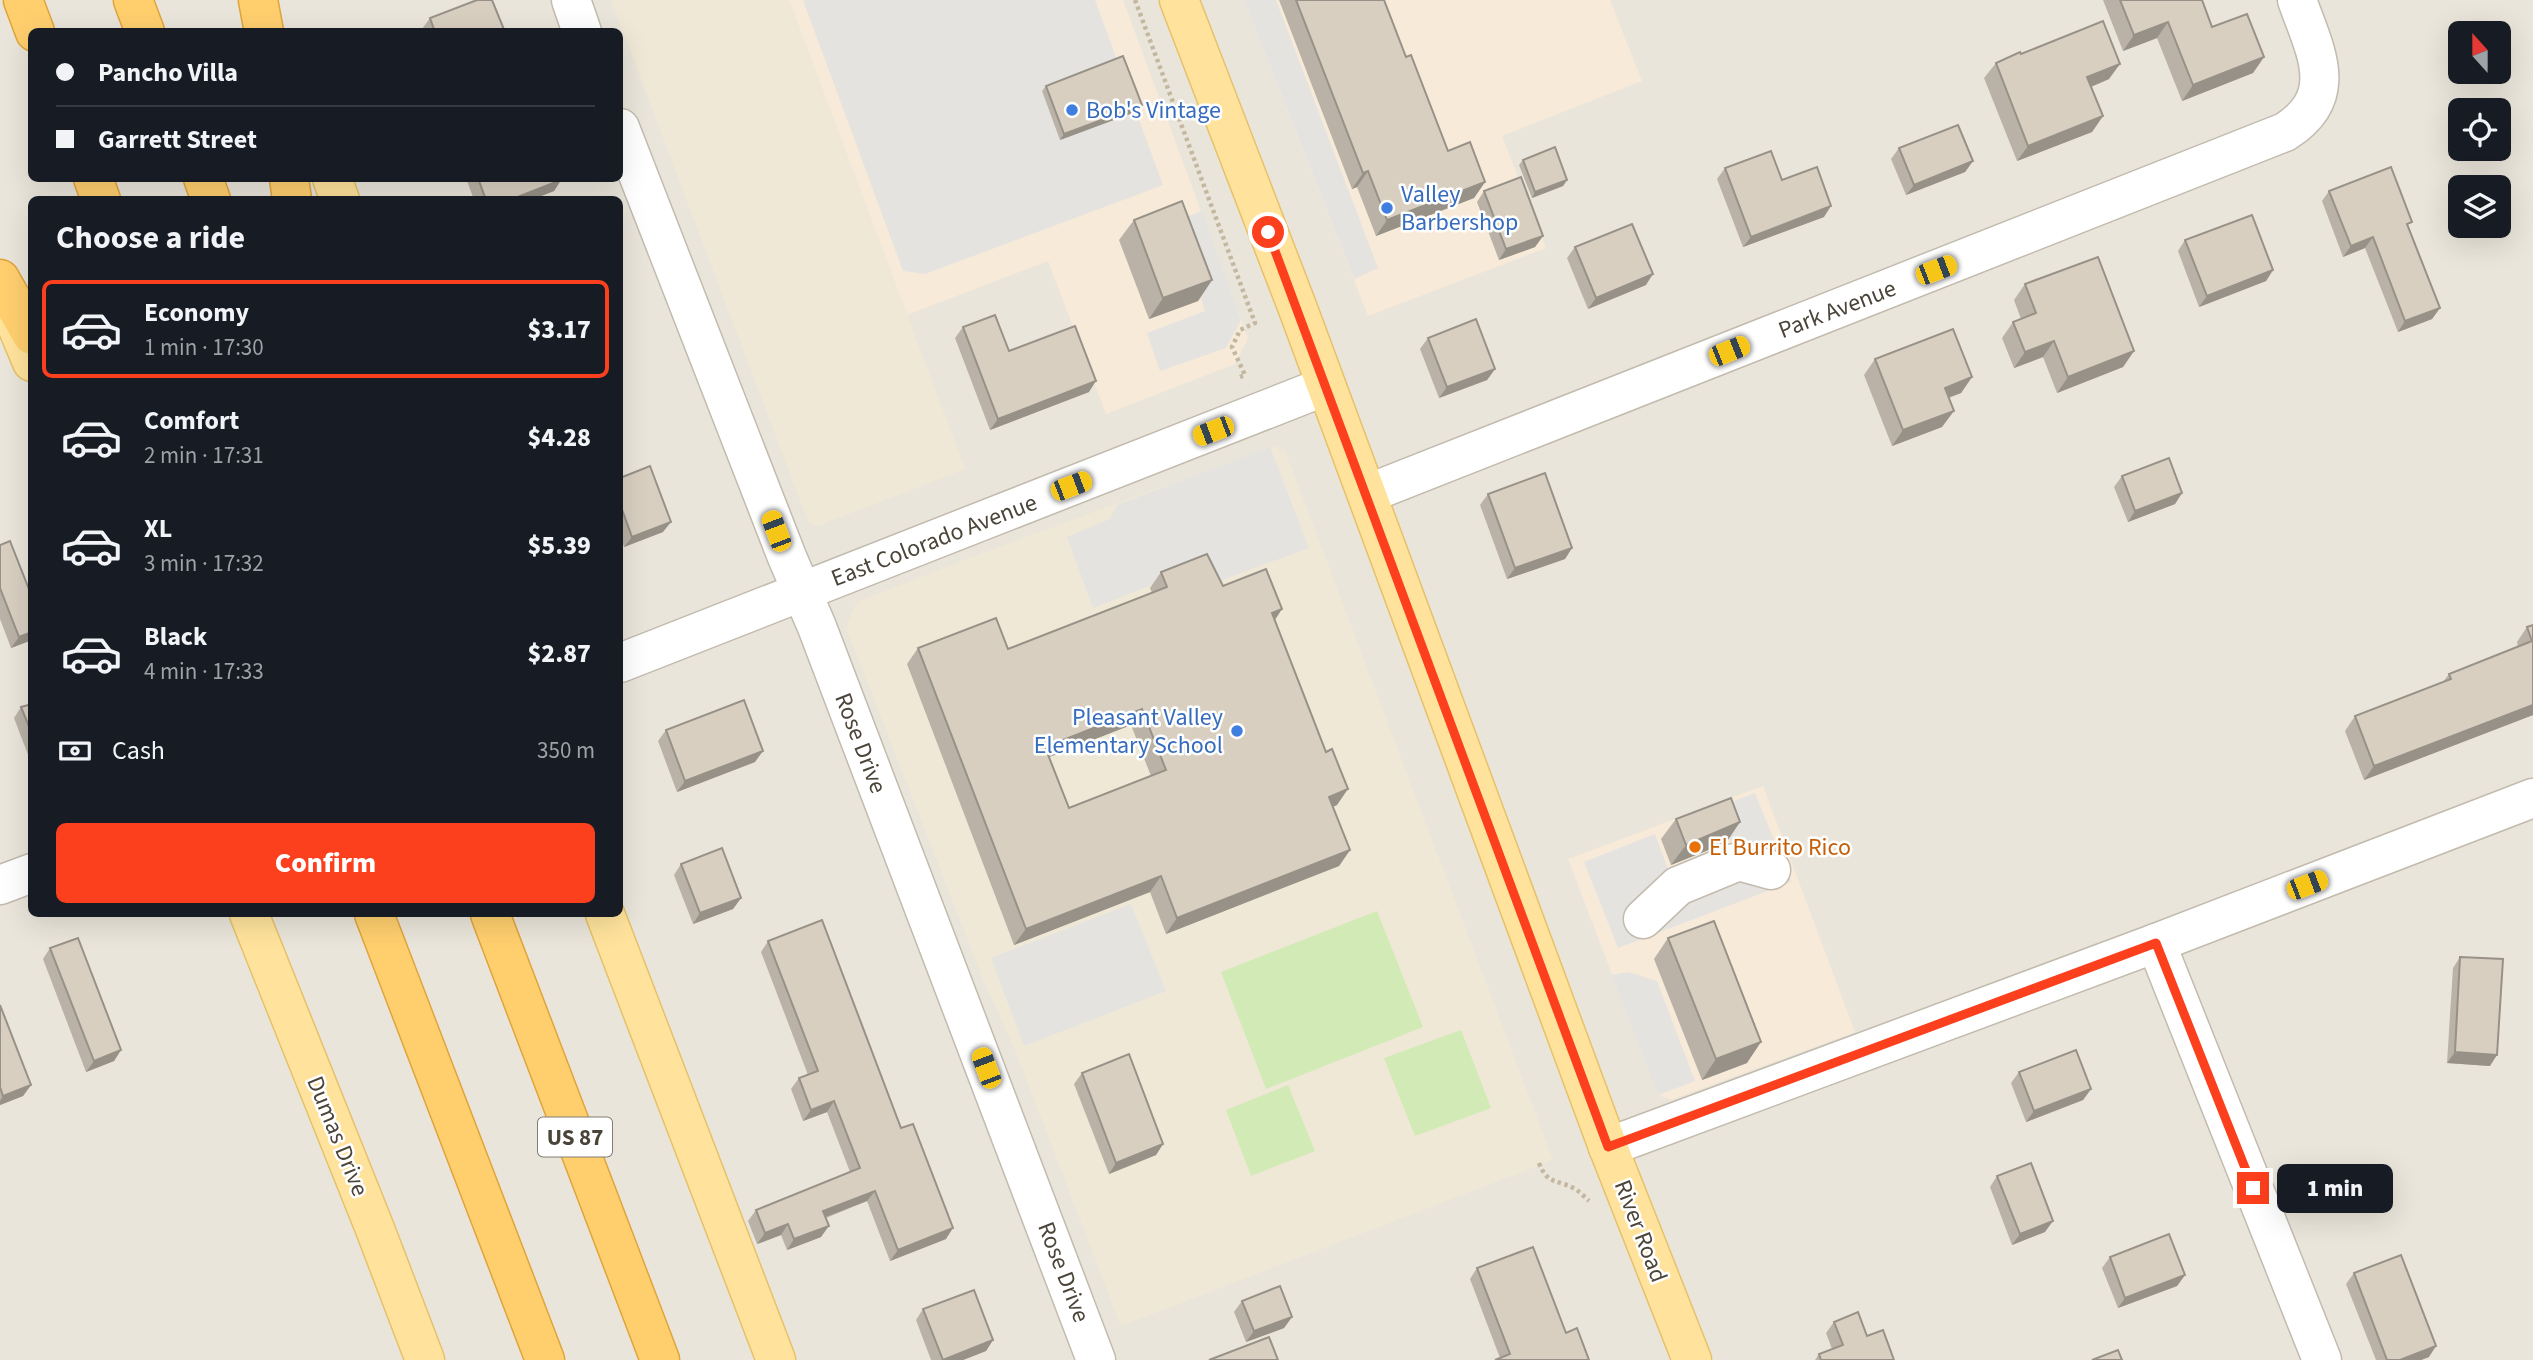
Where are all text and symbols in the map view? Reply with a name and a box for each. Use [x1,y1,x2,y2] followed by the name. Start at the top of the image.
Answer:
[2448,21,2511,84] north arrow
[2448,21,2511,238] map controls
[98,54,238,91] text: Pancho Villa
[1086,93,1221,128] place label: Bob's Vintage
[2448,98,2511,161] button: locate
[1064,102,1080,118] marker: Bob's Vintage
[98,121,257,158] text: Garrett Street
[2448,175,2511,238] button: layers
[1401,177,1518,240] place label: Valley Barbershop
[1379,200,1395,216] marker: Valley Barbershop
[56,215,245,261] text: Choose a ride
[1252,216,1284,248] route start
[1913,253,1960,287] car
[1773,271,1901,348] street label: Park Avenue
[144,294,249,331] text: Economy
[60,298,123,361] icon: car
[527,311,591,348] text: $3.17
[144,331,264,364] text: 1 min · 17:30
[1706,333,1753,369] car
[144,402,239,439] text: Comfort
[60,406,123,469] icon: car
[1190,414,1237,448] car
[527,419,591,456] text: $4.28
[144,439,264,472] text: 2 min · 17:31
[1048,469,1095,503] car
[826,485,1042,596] street label: East Colorado Avenue
[759,508,794,554] car
[144,510,172,547] text: XL
[60,514,123,577] icon: car
[527,527,591,564] text: $5.39
[144,547,264,580] text: 3 min · 17:32
[144,618,207,655] text: Black
[60,622,123,685] icon: car
[527,635,591,672] text: $2.87
[144,655,264,688] text: 4 min · 17:33
[825,688,896,799] street label: Rose Drive
[1034,700,1223,763] place label: Pleasant Valley Elementary School
[1229,723,1245,739] marker: Pleasant Valley Elementary School
[56,732,94,770] icon: cash
[112,732,165,769] text: Cash
[537,734,595,767] text: 350 m
[56,823,595,903] button: Confirm
[1709,830,1851,865] place label: El Burrito Rico
[1687,839,1703,855] marker: El Burrito Rico
[2284,868,2331,902] car
[969,1045,1004,1091] car
[298,1071,377,1201] street label: Dumas Drive
[538,1118,612,1156] road number: US 87
[2278,1164,2393,1212] callout: 1 min
[2237,1172,2269,1204] route end
[2307,1172,2363,1205] text: 1 min
[1605,1175,1676,1288] street label: River Road
[1028,1217,1099,1328] street label: Rose Drive

